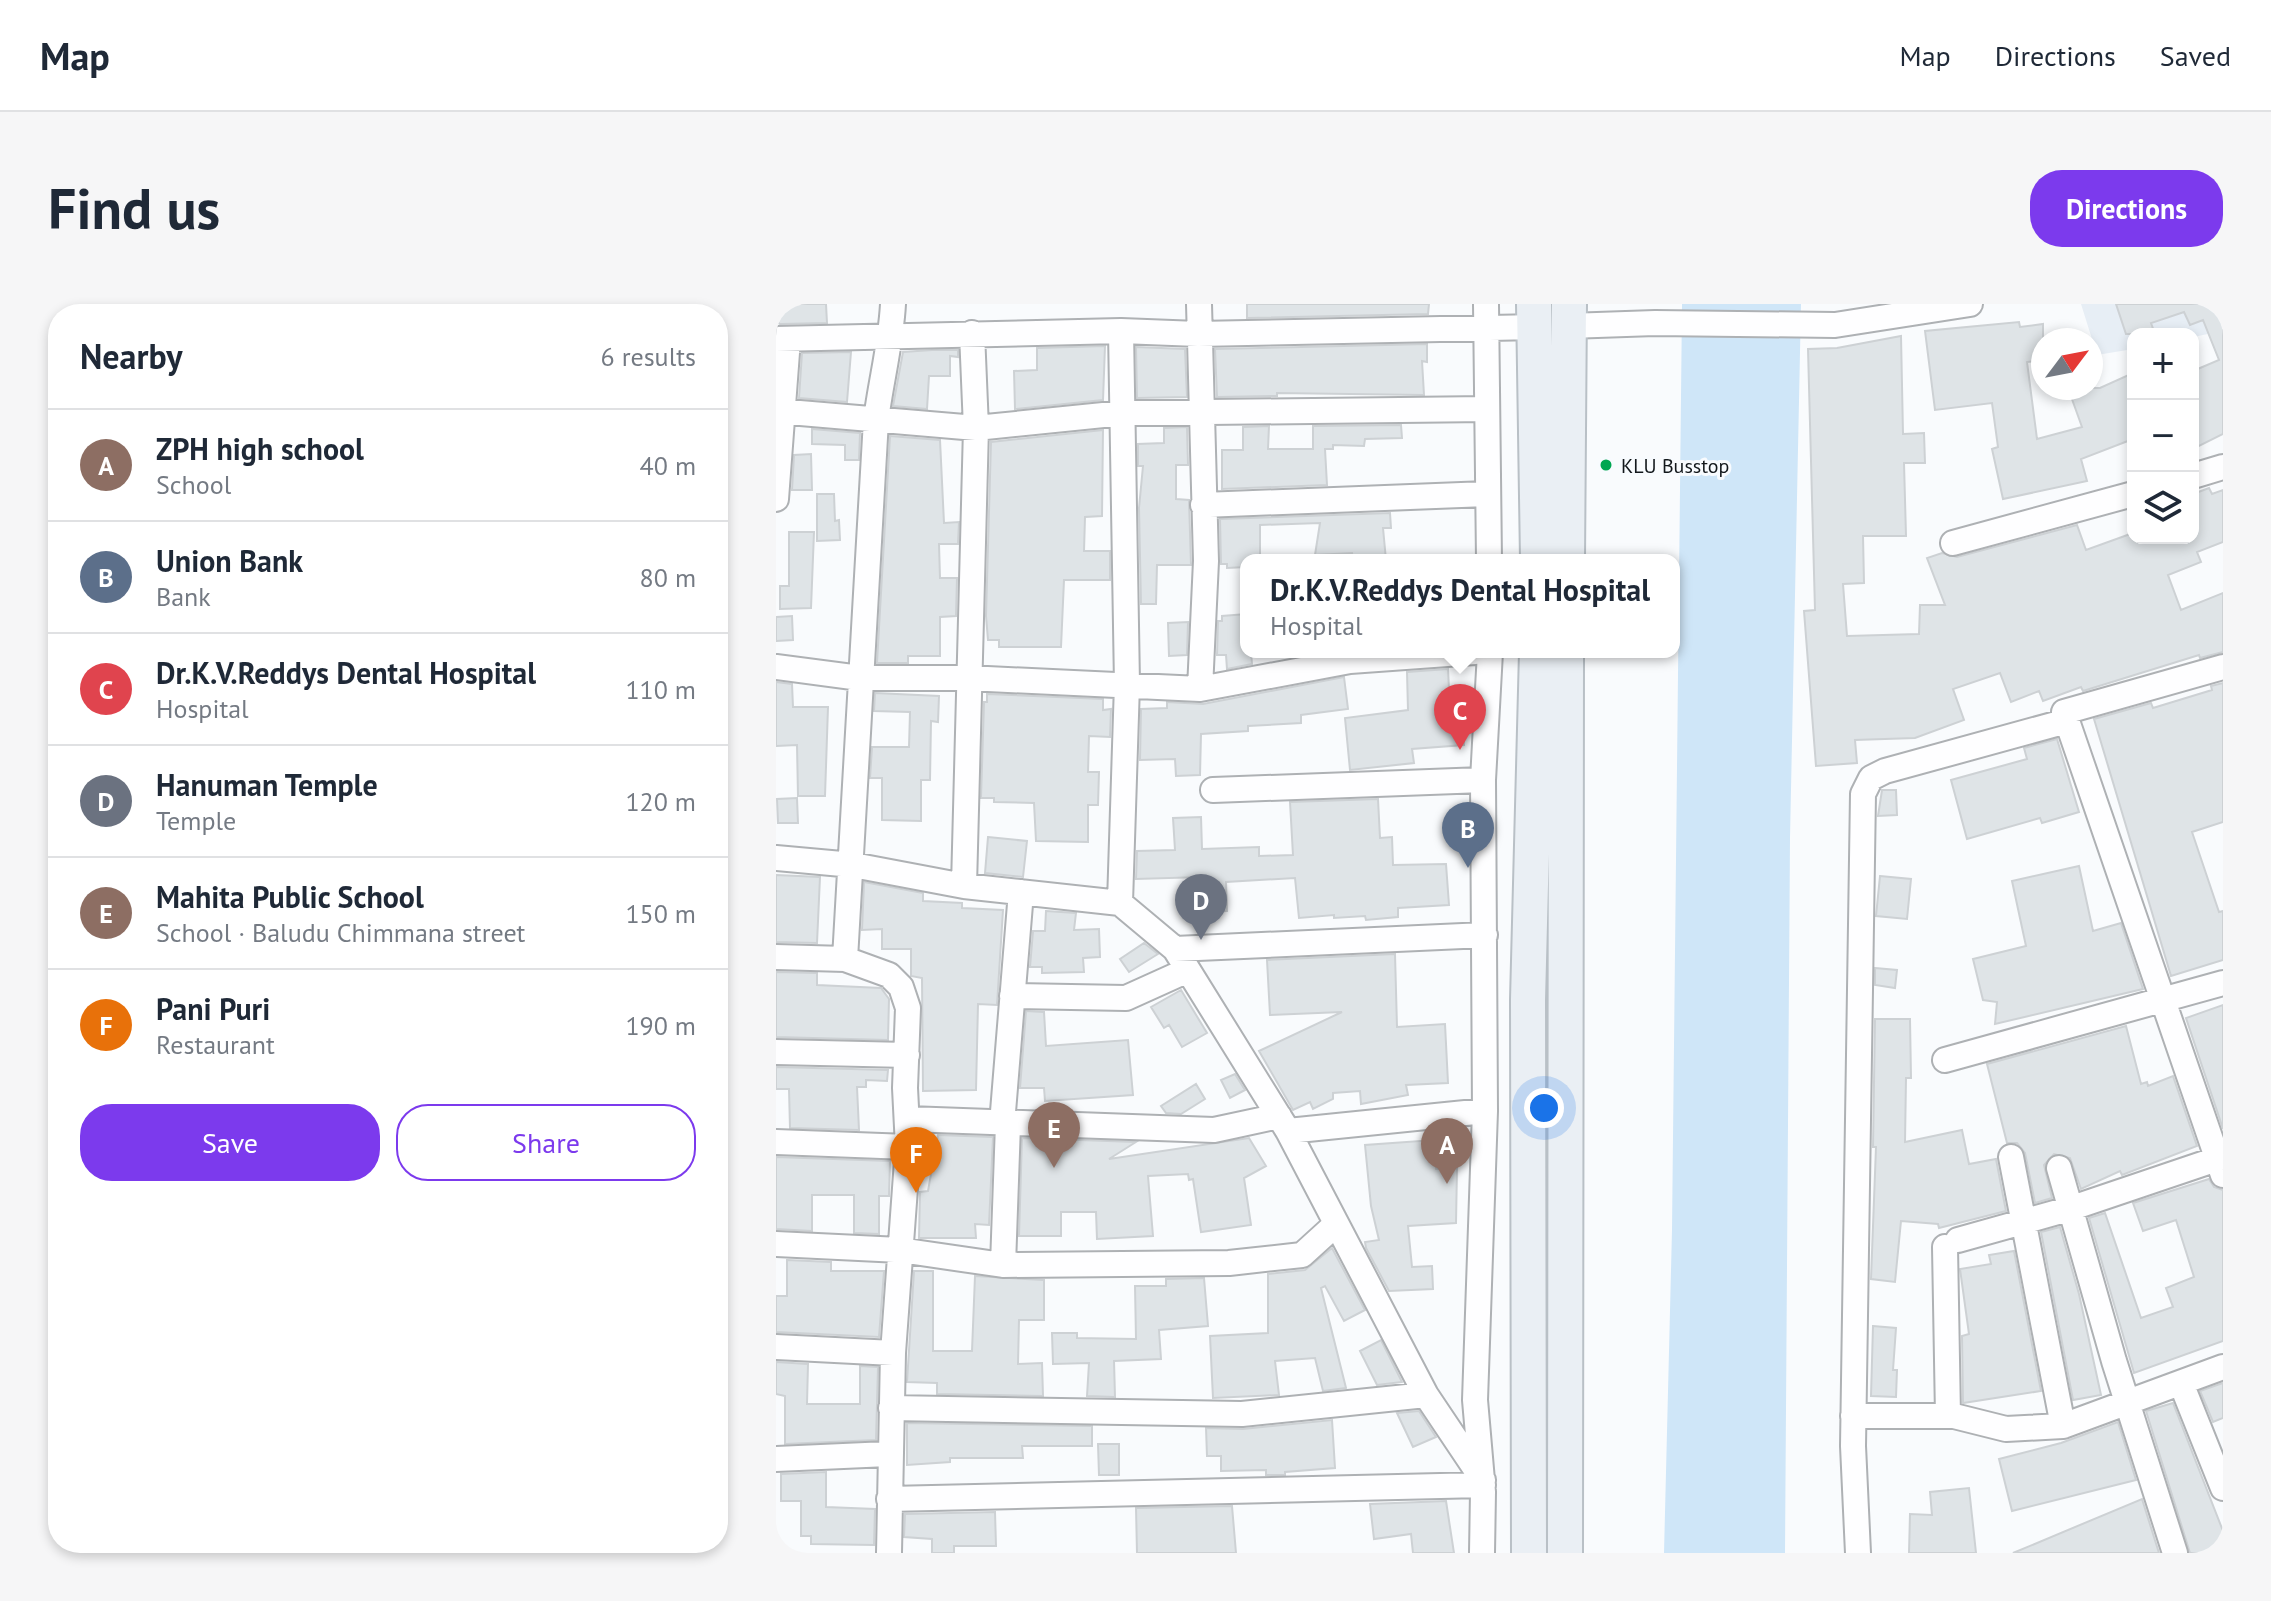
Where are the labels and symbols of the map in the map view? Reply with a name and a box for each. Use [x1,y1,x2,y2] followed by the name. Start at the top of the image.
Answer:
[2031,328,2103,400] north arrow
[1621,453,1729,479] place label: KLU Busstop
[1598,457,1614,473] marker: KLU Busstop
[1434,684,1486,750] pin: C
[1442,802,1494,868] pin: B
[1175,874,1227,940] pin: D
[1524,1088,1564,1128] your location
[1028,1102,1080,1168] pin: E
[1421,1118,1473,1184] pin: A
[890,1127,942,1193] pin: F

